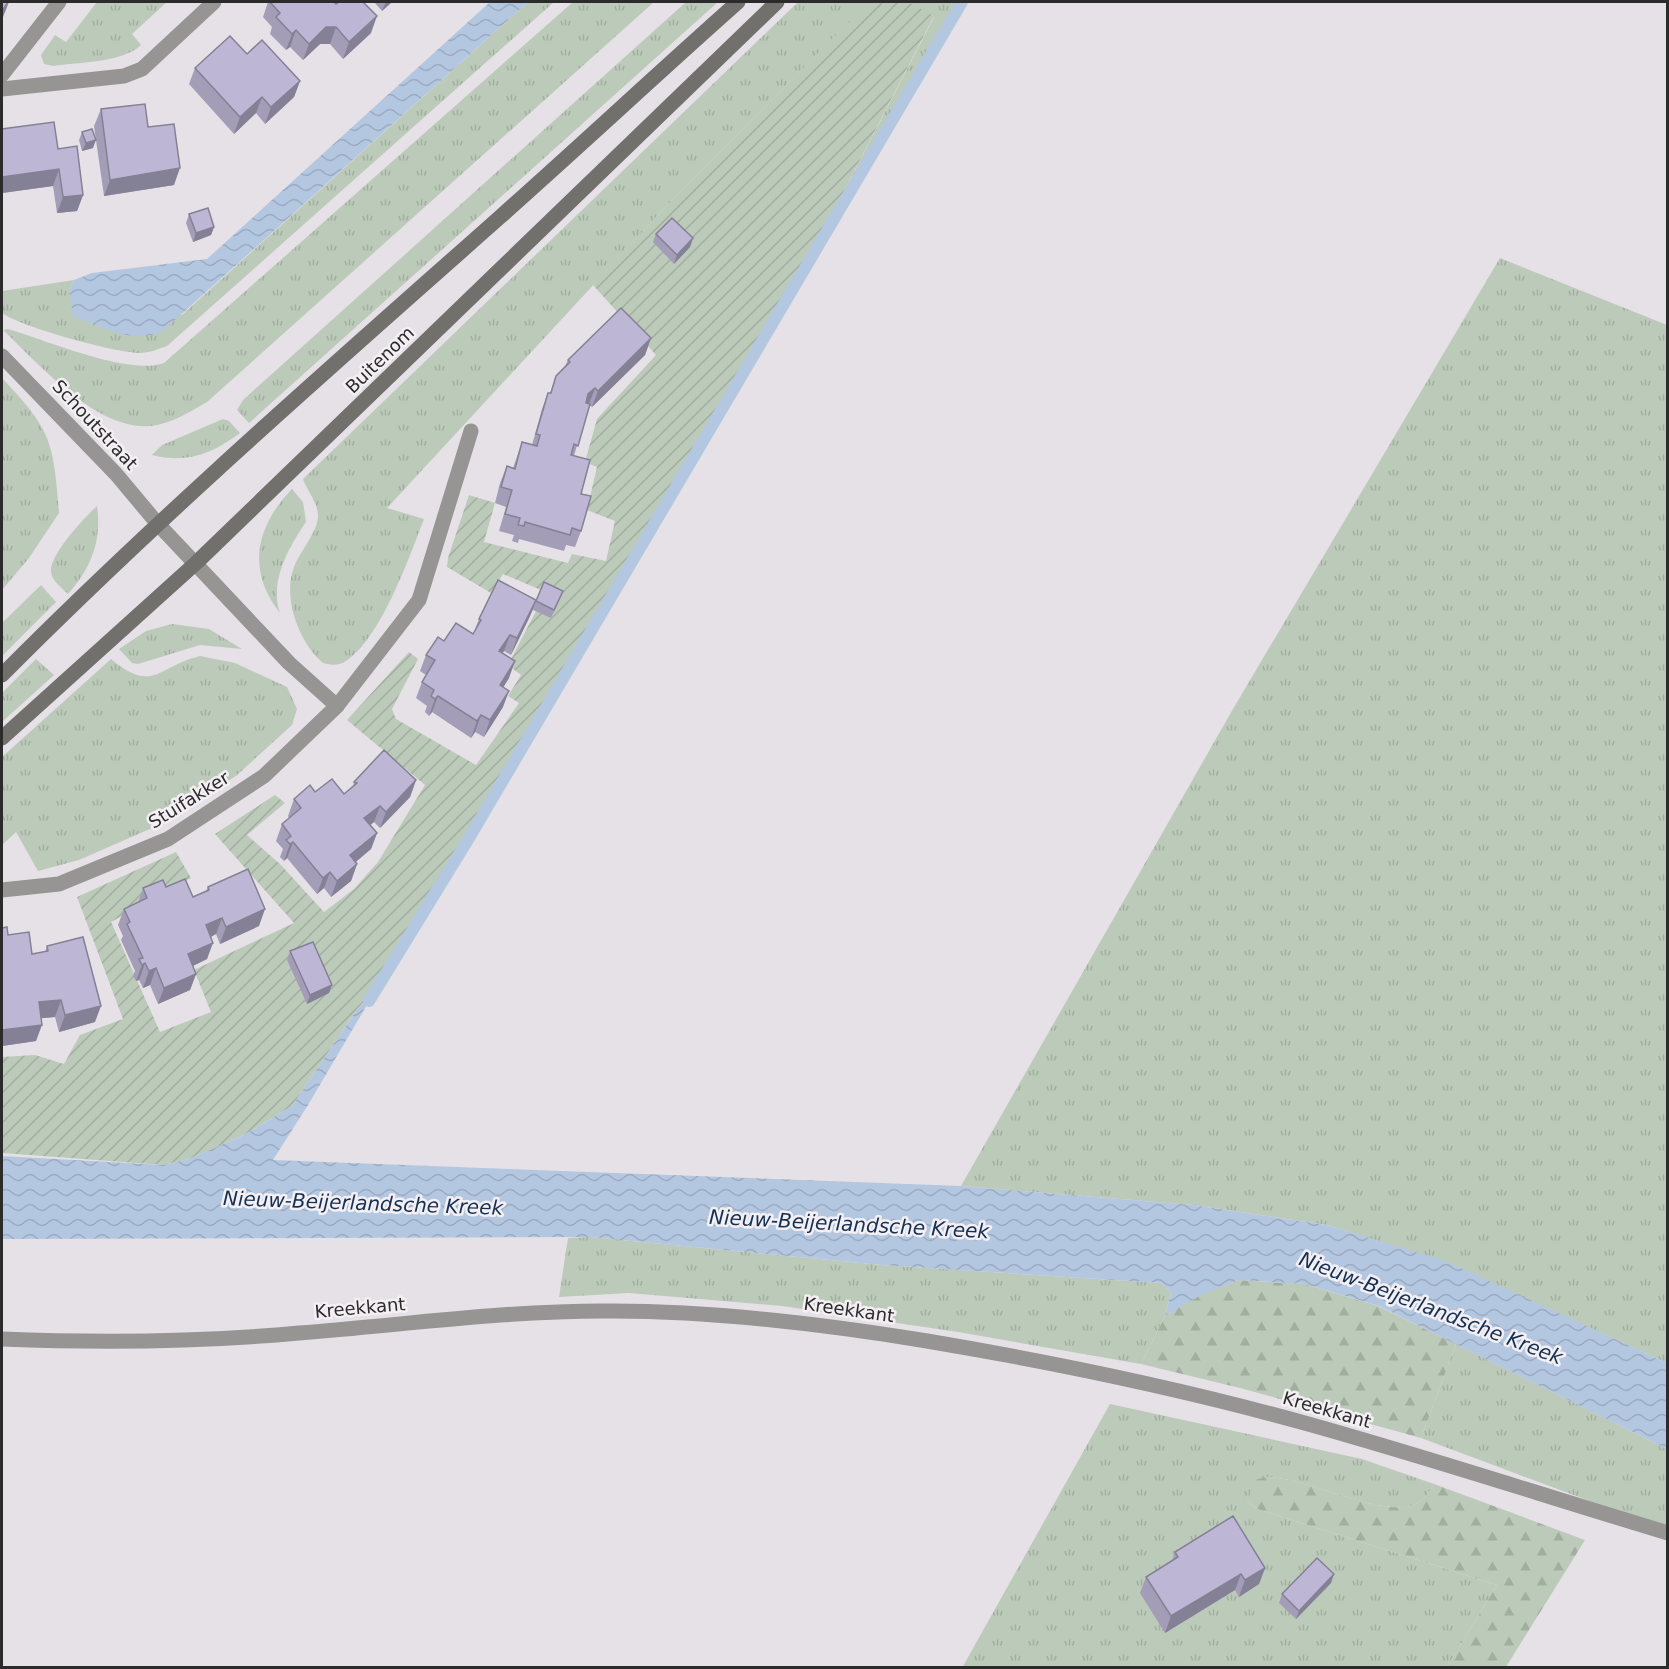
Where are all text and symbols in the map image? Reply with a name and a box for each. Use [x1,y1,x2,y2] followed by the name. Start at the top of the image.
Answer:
[341,322,418,397] street label: Buitenom
[48,375,142,474] street label: Schoutstraat
[145,766,233,833] street label: Stuifakker
[223,1186,505,1220] water label: Nieuw-Beijerlandsche Kreek
[708,1205,991,1243] water label: Nieuw-Beijerlandsche Kreek
[1296,1247,1567,1370] water label: Nieuw-Beijerlandsche Kreek
[314,1293,406,1322] street label: Kreekkant
[803,1293,896,1326] street label: Kreekkant
[1281,1387,1374,1432] street label: Kreekkant

